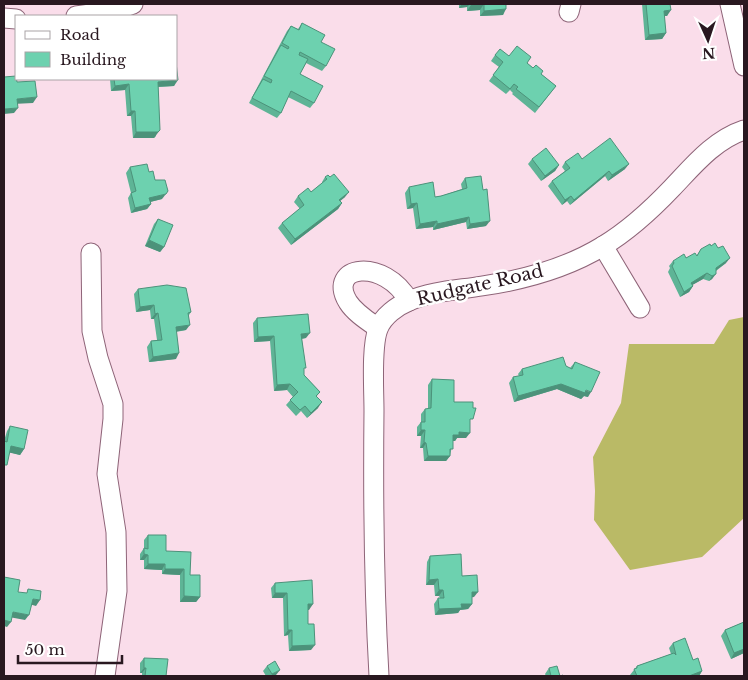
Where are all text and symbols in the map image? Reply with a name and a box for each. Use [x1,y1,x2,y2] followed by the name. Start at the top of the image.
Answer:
[15,15,178,80] legend
[683,15,733,65] north arrow
[60,25,100,44] text: Road
[702,44,716,62] text: N
[60,50,127,69] text: Building
[415,260,545,310] street label: Rudgate Road
[18,632,121,664] scale bar
[25,640,65,659] text: 50 m

